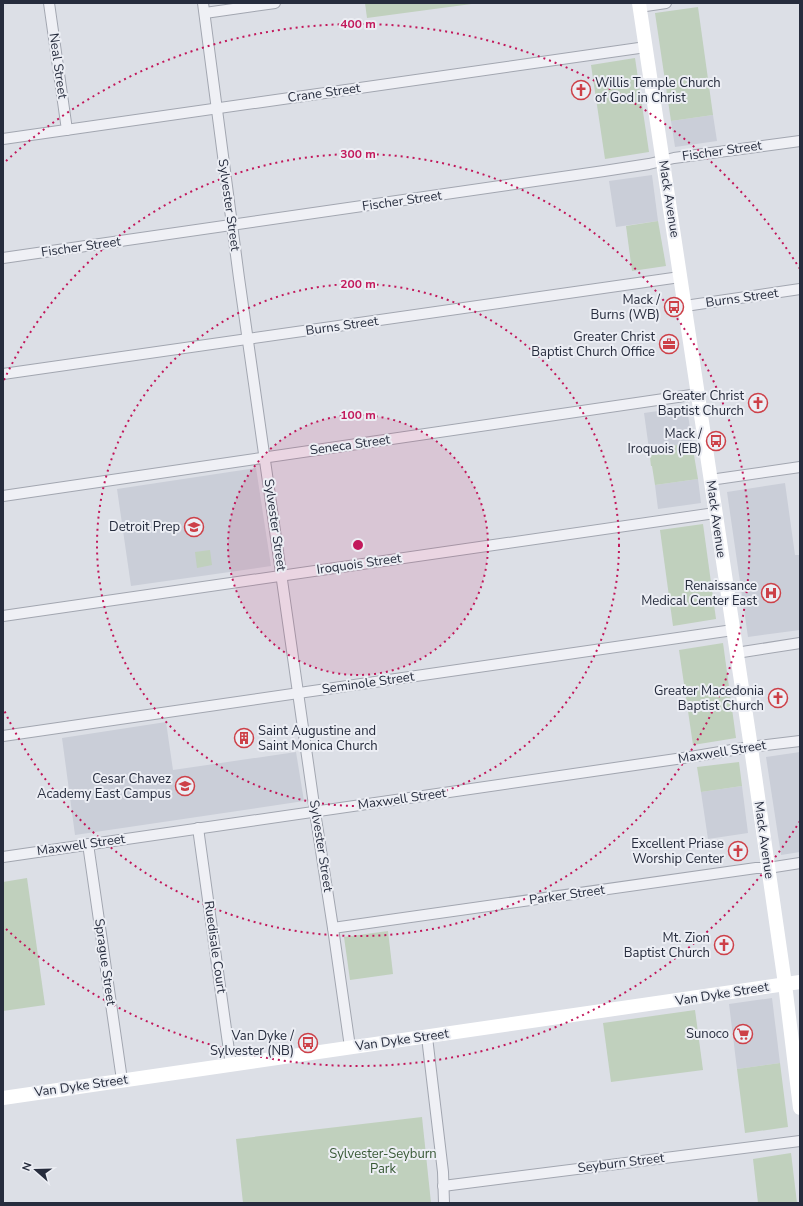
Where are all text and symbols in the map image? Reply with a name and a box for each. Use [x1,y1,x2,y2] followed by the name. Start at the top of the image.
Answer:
[340,16,376,32] text: 400 m
[44,32,72,100] street label: Neal Street
[595,74,721,107] place label: Willis Temple Church of God in Christ
[286,79,362,107] street label: Crane Street
[570,79,592,101] church icon: Willis Temple Church of God in Christ
[681,136,763,165] street label: Fischer Street
[340,146,376,162] text: 300 m
[214,158,244,253] street label: Sylvester Street
[654,159,684,239] street label: Mack Avenue
[361,186,443,215] street label: Fischer Street
[40,232,122,261] street label: Fischer Street
[340,276,376,292] text: 200 m
[705,284,780,312] street label: Burns Street
[591,291,660,324] place label: Mack / Burns (WB)
[663,296,685,318] bus stop icon: Mack / Burns (WB)
[305,312,380,340] street label: Burns Street
[531,328,655,361] place label: Greater Christ Baptist Church Office
[658,333,680,355] office icon: Greater Christ Baptist Church Office
[658,387,744,420] place label: Greater Christ Baptist Church
[747,392,769,414] church icon: Greater Christ Baptist Church
[340,407,376,423] text: 100 m
[628,425,702,458] place label: Mack / Iroquois (EB)
[309,430,392,460] street label: Seneca Street
[705,430,727,452] bus stop icon: Mack / Iroquois (EB)
[260,478,290,573] street label: Sylvester Street
[702,479,730,559] street label: Mack Avenue
[183,516,205,538] school or university icon: Detroit Prep
[109,518,180,536] place label: Detroit Prep
[351,538,365,552] centre of rings
[316,549,403,579] street label: Iroquois Street
[641,577,757,610] place label: Renaissance Medical Center East
[760,582,782,604] hospital icon: Renaissance Medical Center East
[321,668,416,698] street label: Seminole Street
[654,682,764,715] place label: Greater Macedonia Baptist Church
[767,687,789,709] church icon: Greater Macedonia Baptist Church
[258,722,378,755] place label: Saint Augustine and Saint Monica Church
[233,727,255,749] building icon: Saint Augustine and Saint Monica Church
[677,736,768,768] street label: Maxwell Street
[37,770,171,803] place label: Cesar Chavez Academy East Campus
[174,775,196,797] school or university icon: Cesar Chavez Academy East Campus
[357,784,448,814] street label: Maxwell Street
[305,799,337,894] street label: Sylvester Street
[750,800,778,880] street label: Mack Avenue
[36,830,127,860] street label: Maxwell Street
[631,835,724,868] place label: Excellent Priase Worship Center
[727,840,749,862] church icon: Excellent Priase Worship Center
[528,881,606,909] street label: Parker Street
[200,900,230,995] street label: Ruedisale Court
[90,917,120,1007] street label: Sprague Street
[624,929,710,962] place label: Mt. Zion Baptist Church
[713,934,735,956] church icon: Mt. Zion Baptist Church
[673,978,770,1010] street label: Van Dyke Street
[732,1023,754,1045] supermarket icon: Sunoco
[353,1024,450,1056] street label: Van Dyke Street
[686,1025,729,1043] place label: Sunoco
[210,1027,294,1060] place label: Van Dyke / Sylvester (NB)
[297,1032,319,1054] bus stop icon: Van Dyke / Sylvester (NB)
[32,1070,129,1102] street label: Van Dyke Street
[329,1145,437,1178] park label: Sylvester-Seyburn Park
[577,1149,666,1177] street label: Seyburn Street
[16,1150,56,1190] north arrow
[19,1160,36,1173] text: N

